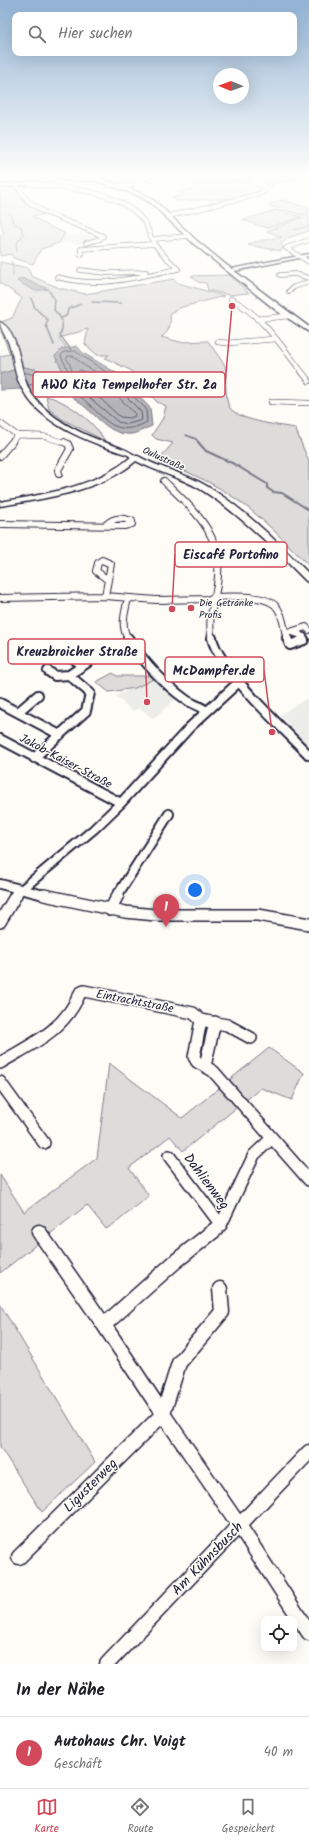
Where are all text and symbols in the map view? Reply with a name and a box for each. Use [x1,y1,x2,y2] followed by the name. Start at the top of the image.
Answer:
[12,12,297,56] search box
[58,22,132,46] text: Hier suchen
[26,23,48,45] icon: search
[213,68,249,104] north arrow
[33,372,225,397] callout: AWO Kita Tempelhofer Str. 2a
[41,375,217,396] text: AWO Kita Tempelhofer Str. 2a
[140,443,188,476] street label: Oulustraße
[175,542,287,567] callout: Eiscafé Portofino
[183,545,279,566] text: Eiscafé Portofino
[199,595,254,623] place label: Die Getränke Profis
[186,603,196,613] marker: Die Getränke Profis
[8,639,145,664] callout: Kreuzbroicher Straße
[16,642,138,663] text: Kreuzbroicher Straße
[165,657,264,682] callout: McDampfer.de
[173,661,256,682] text: McDampfer.de
[16,729,116,794] street label: Jakob-Kaiser-Straße
[185,880,205,900] your location
[153,894,179,927] pin: 1
[94,985,176,1018] street label: Eintrachtstraße
[178,1149,235,1215] street label: Dahlienweg
[59,1454,123,1518] street label: Ligusterweg
[167,1517,249,1600] street label: Am Kühnsbusch
[261,1616,297,1652] map controls
[261,1616,297,1652] button: locate
[16,1677,105,1704] text: In der Nähe
[54,1730,186,1754] text: Autohaus Chr. Voigt
[27,1742,31,1763] text: 1
[264,1742,293,1763] text: 40 m
[54,1754,102,1775] text: Geschäft
[34,1796,59,1838] tab: Karte
[127,1796,153,1838] tab: Route
[222,1796,275,1838] tab: Gespeichert

